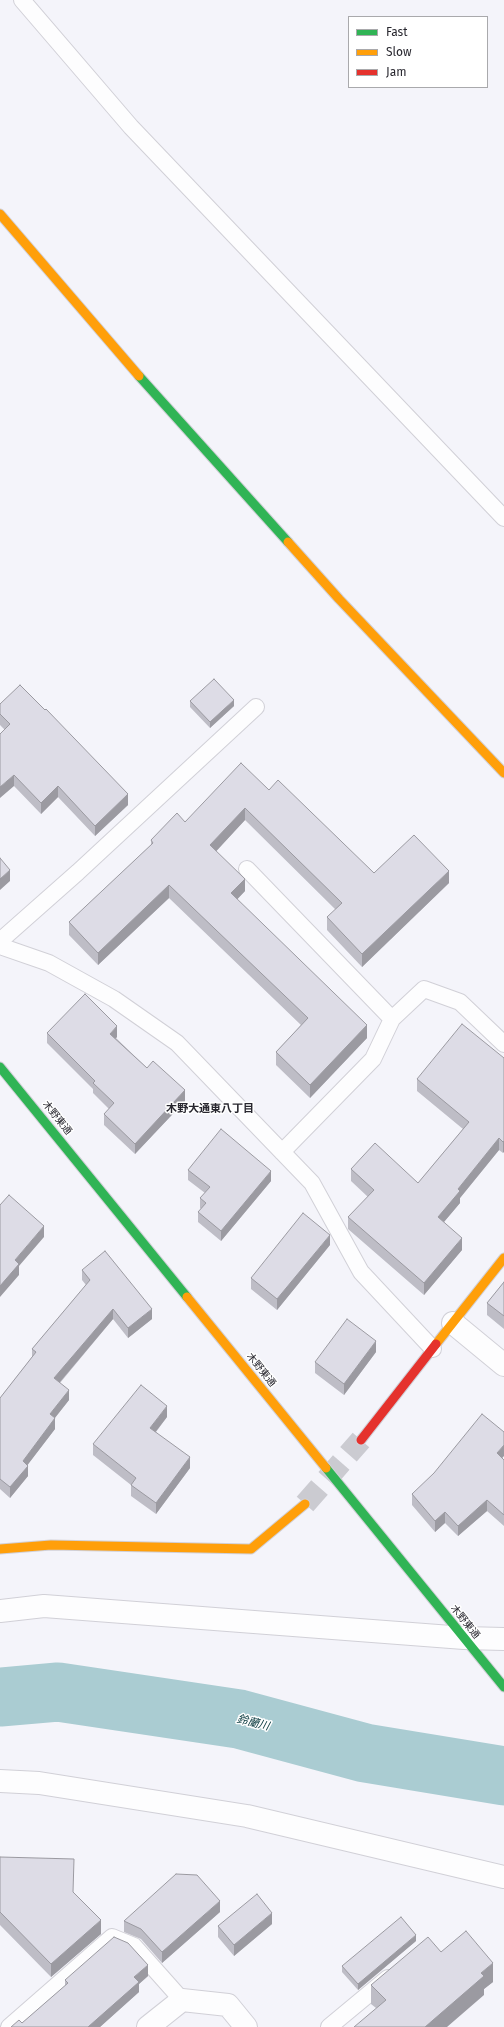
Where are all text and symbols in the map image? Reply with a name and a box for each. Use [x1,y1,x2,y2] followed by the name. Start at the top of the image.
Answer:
[348,16,488,88] legend
[386,25,408,39] text: Fast
[386,45,412,59] text: Slow
[386,65,406,79] text: Jam
[40,1099,74,1137] street label: 木野東通
[166,1102,254,1116] district label: 木野大通東八丁目
[244,1351,278,1389] street label: 木野東通
[448,1603,482,1641] street label: 木野東通
[235,1713,271,1733] water label: 鈴蘭川

